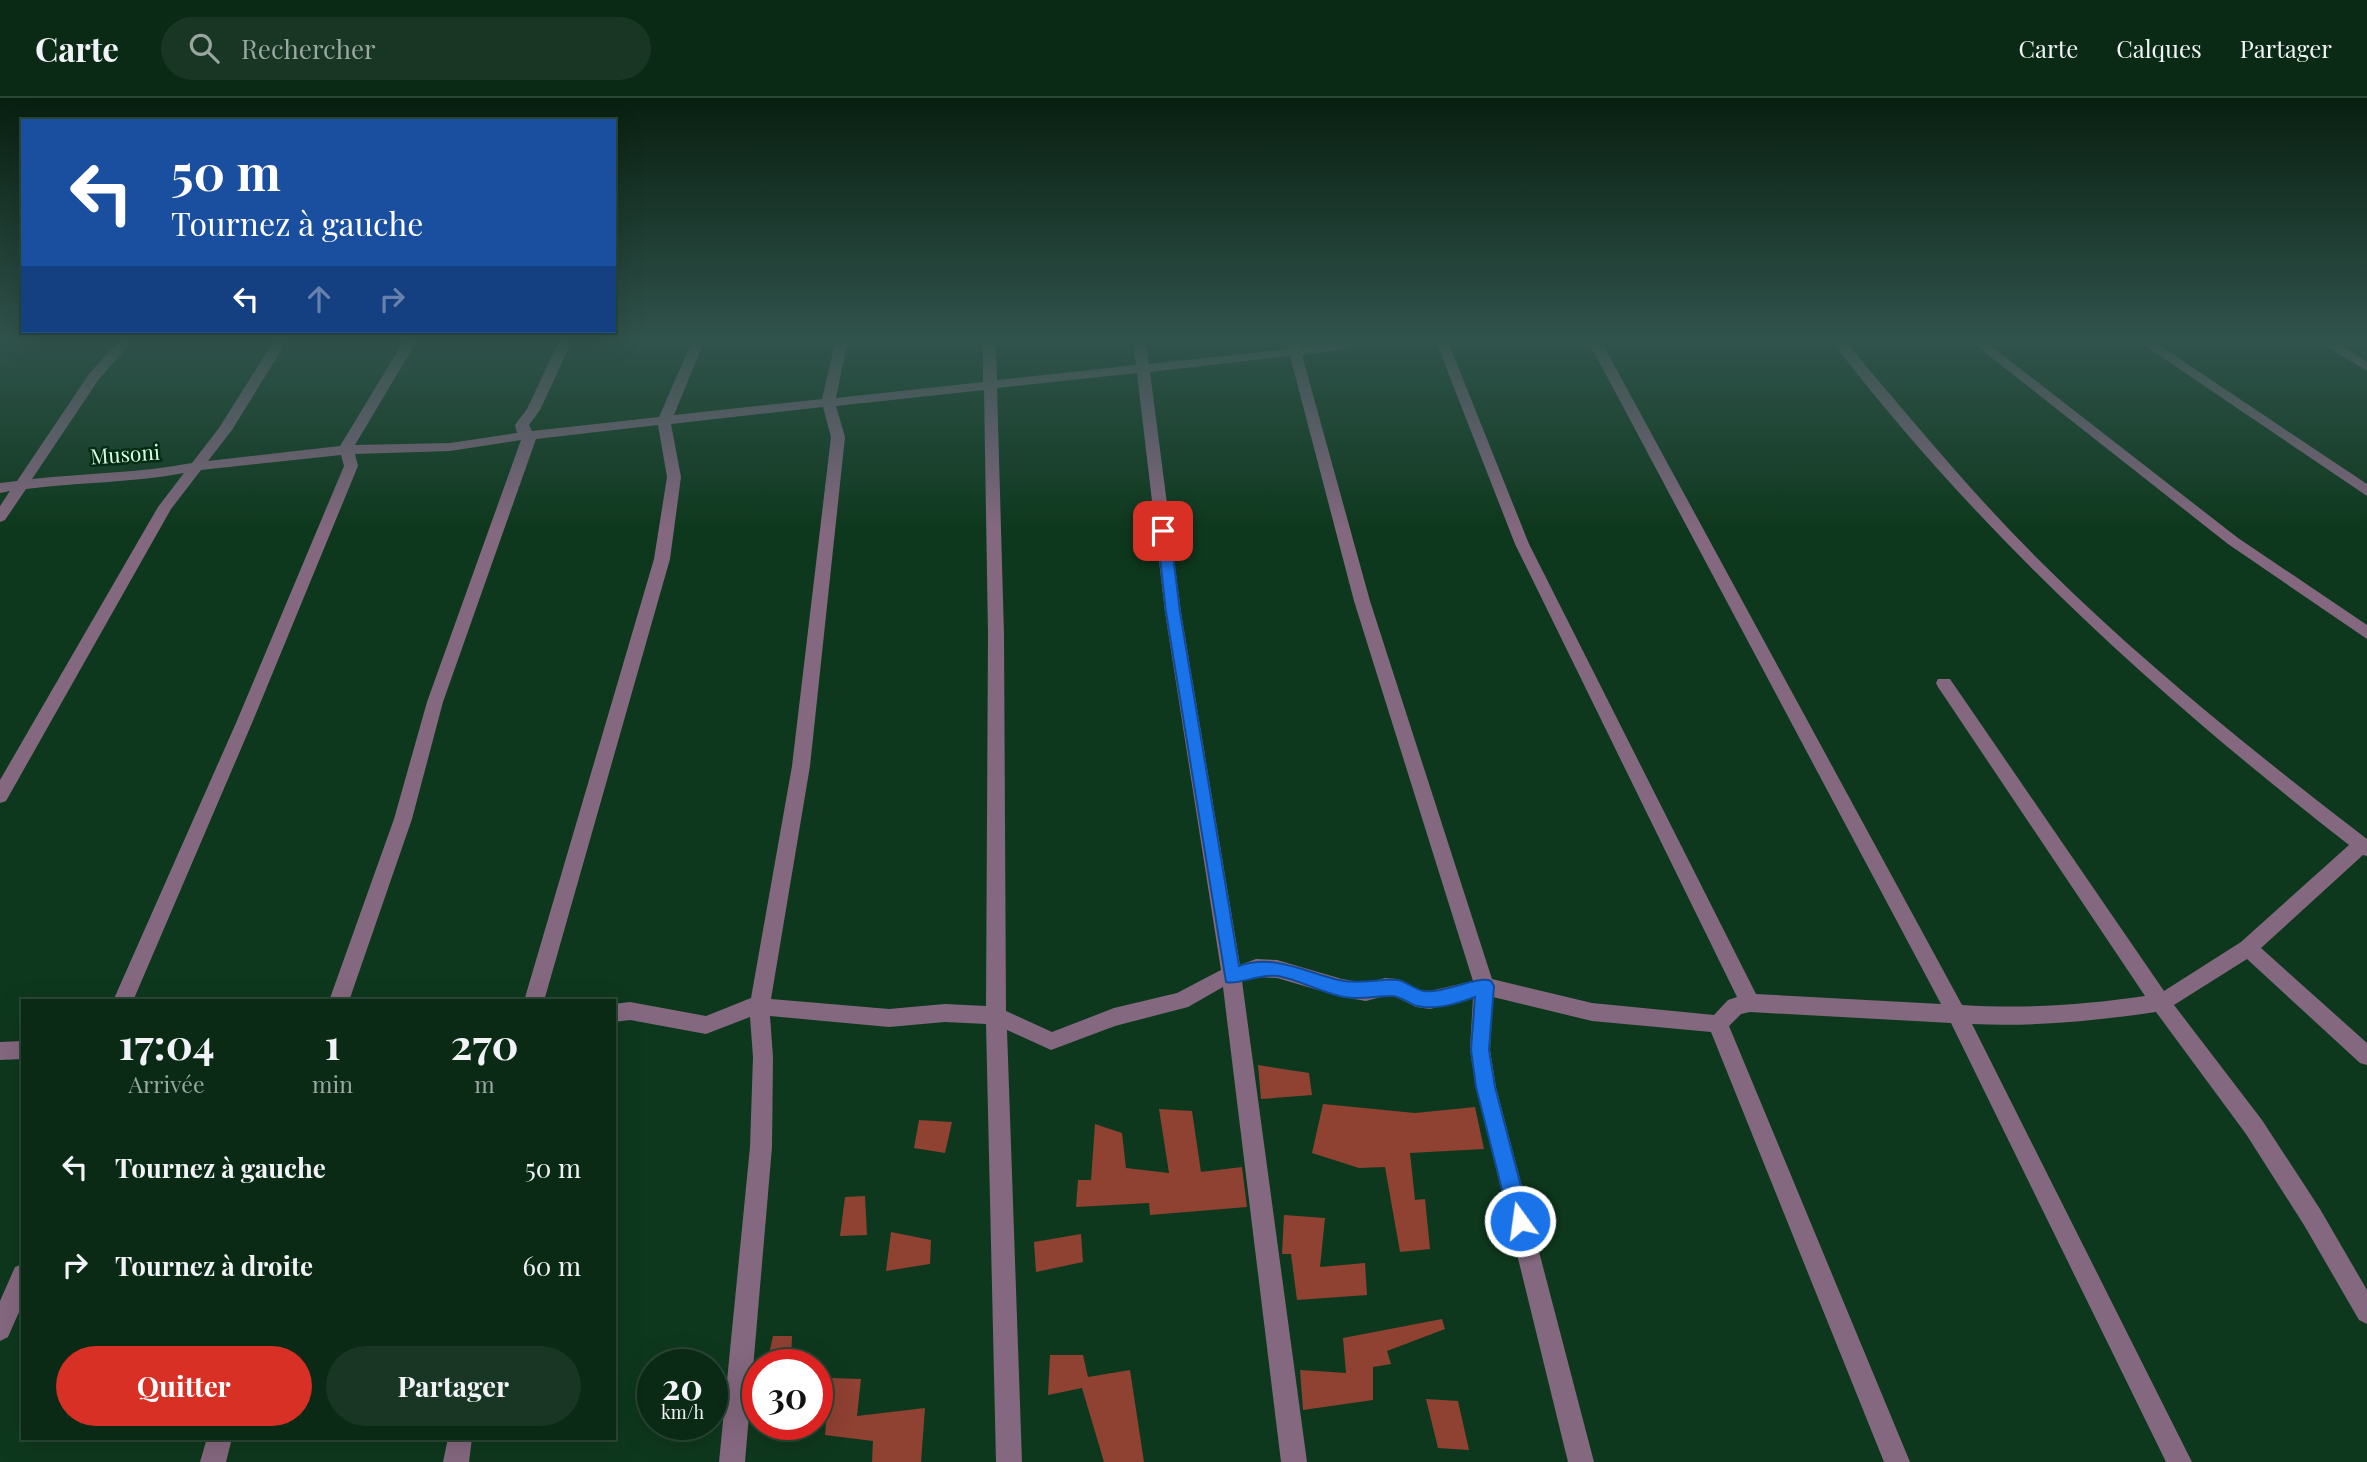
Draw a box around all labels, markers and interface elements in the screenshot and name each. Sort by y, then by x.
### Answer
search box [161,17,651,80]
text: Carte [35,26,119,70]
icon: search [185,29,223,67]
text: Rechercher [241,31,376,66]
text: Carte [2019,32,2078,64]
text: Calques [2116,32,2202,64]
text: Partager [2240,32,2332,64]
text: 50 m [171,138,281,203]
icon: left [56,147,147,238]
text: Tournez à gauche [171,201,424,244]
icon: left [227,280,265,318]
icon: ahead [300,280,338,318]
icon: right [373,280,411,318]
street label: Musoni [89,437,161,469]
pin [1133,501,1193,561]
icon: arrive [1144,512,1182,550]
text: 17:04 [118,1015,215,1071]
text: 1 [325,1015,341,1071]
text: 270 [450,1015,519,1071]
text: Arrivée [129,1068,205,1099]
text: min [312,1068,353,1099]
text: m [474,1068,495,1099]
icon: left [56,1148,94,1186]
text: Tournez à gauche [115,1150,326,1185]
text: 50 m [525,1150,581,1185]
position arrow [1483,1184,1557,1258]
icon: right [56,1246,94,1284]
text: Tournez à droite [115,1248,313,1283]
text: 60 m [522,1248,581,1283]
button: Quitter [56,1346,312,1426]
button: Partager [326,1346,581,1426]
speed limit sign: 30 [742,1349,833,1440]
text: 20 [662,1362,703,1409]
text: km/h [661,1400,704,1424]

